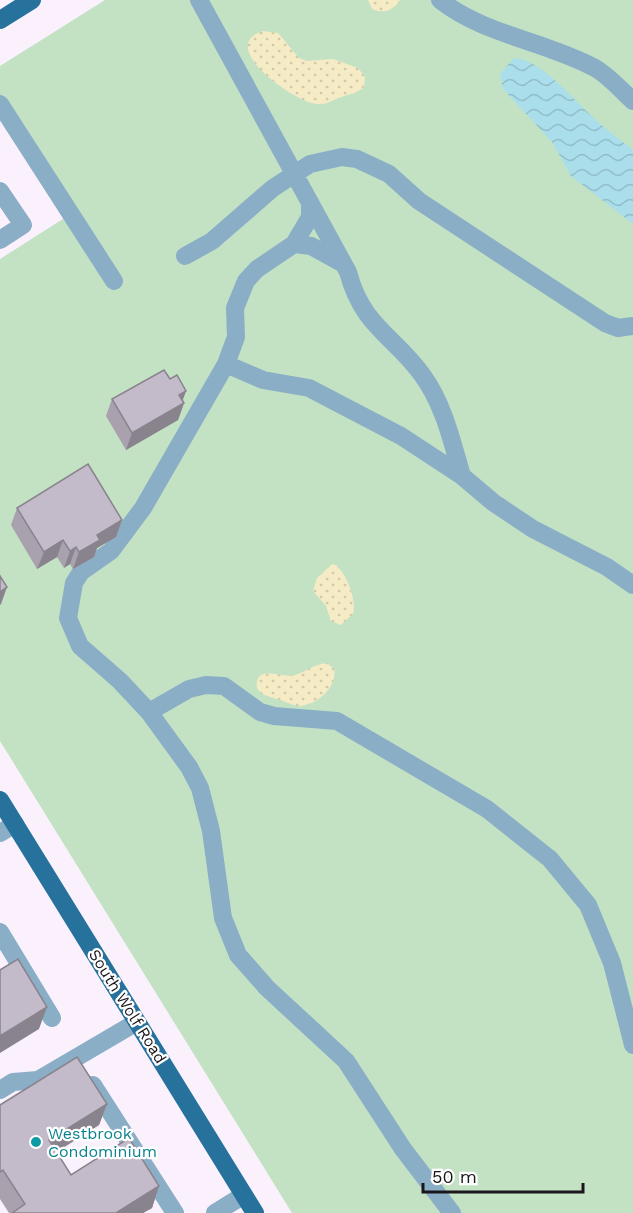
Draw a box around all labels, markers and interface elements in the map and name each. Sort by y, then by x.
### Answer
street label: South Wolf Road [85,946,170,1067]
place label: Westbrook Condominium [48,1124,157,1161]
marker: Westbrook Condominium [29,1135,43,1149]
scale bar [423,1156,584,1194]
text: 50 m [432,1166,477,1187]

